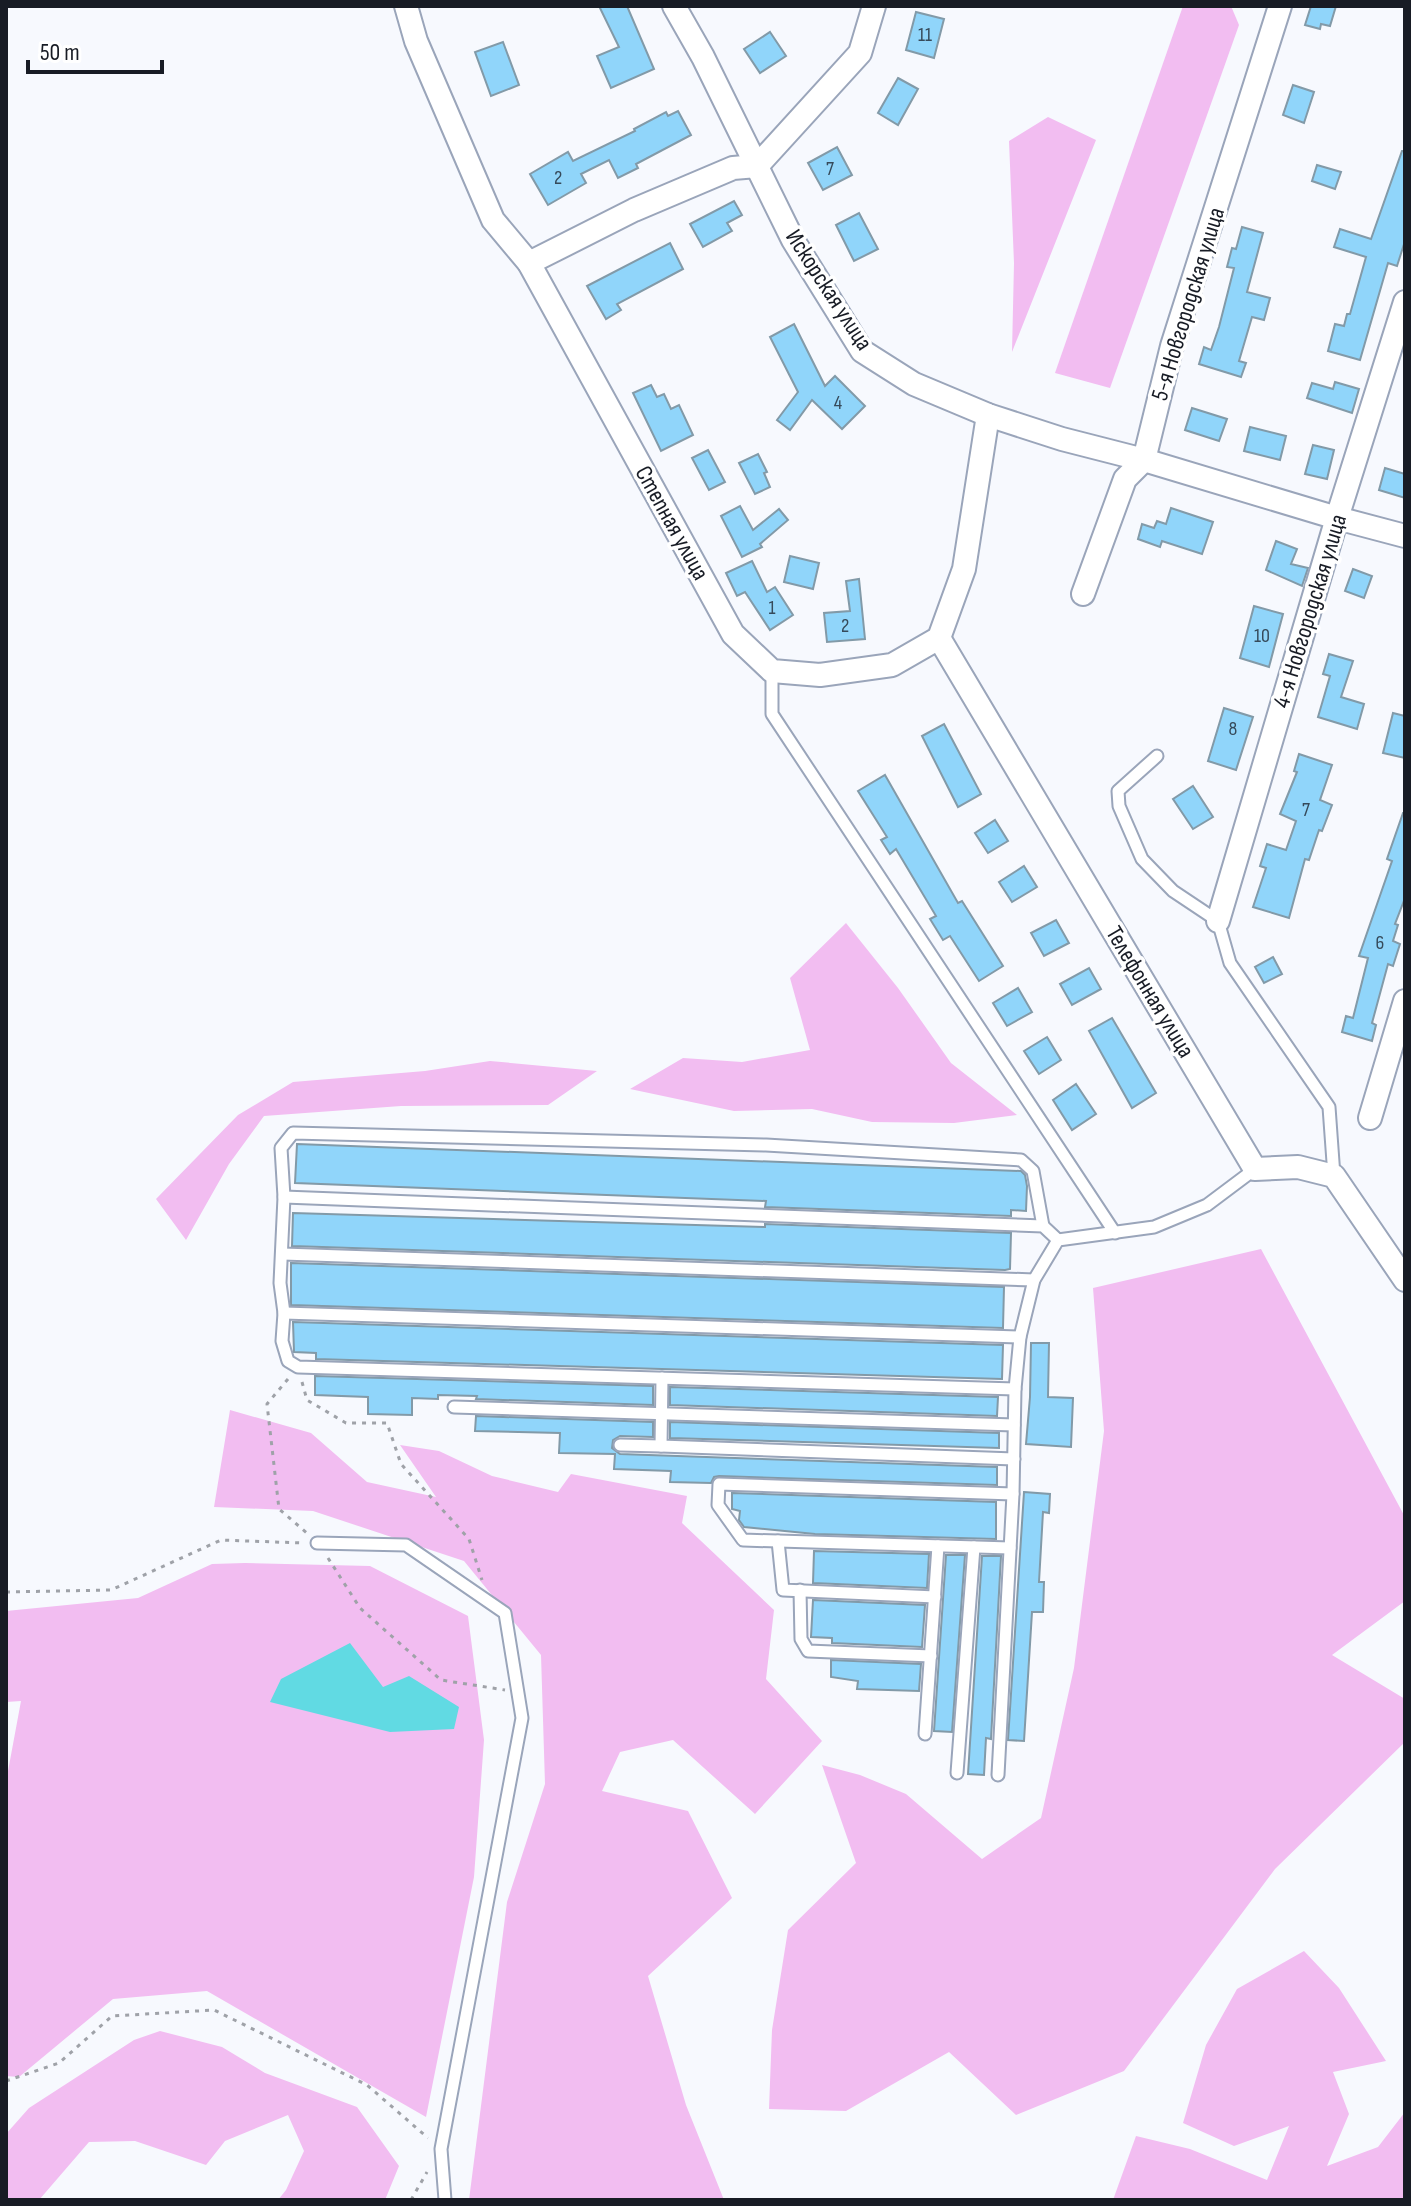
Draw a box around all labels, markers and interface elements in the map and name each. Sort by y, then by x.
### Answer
house number: 11 [918,23,932,47]
scale bar [28,24,162,74]
text: 50 m [40,38,80,67]
house number: 7 [826,157,834,181]
house number: 2 [554,166,562,190]
street label: 5-я Новгородская улица [1145,204,1231,404]
street label: Искорская улица [779,224,879,356]
house number: 4 [834,391,842,415]
street label: Степная улица [629,461,715,585]
street label: 4-я Новгородская улица [1267,511,1353,711]
house number: 1 [769,596,776,620]
house number: 2 [841,614,849,638]
house number: 10 [1254,624,1270,648]
house number: 8 [1229,717,1237,741]
house number: 7 [1302,798,1310,822]
street label: Телефонная улица [1099,921,1201,1063]
house number: 6 [1376,931,1384,955]

